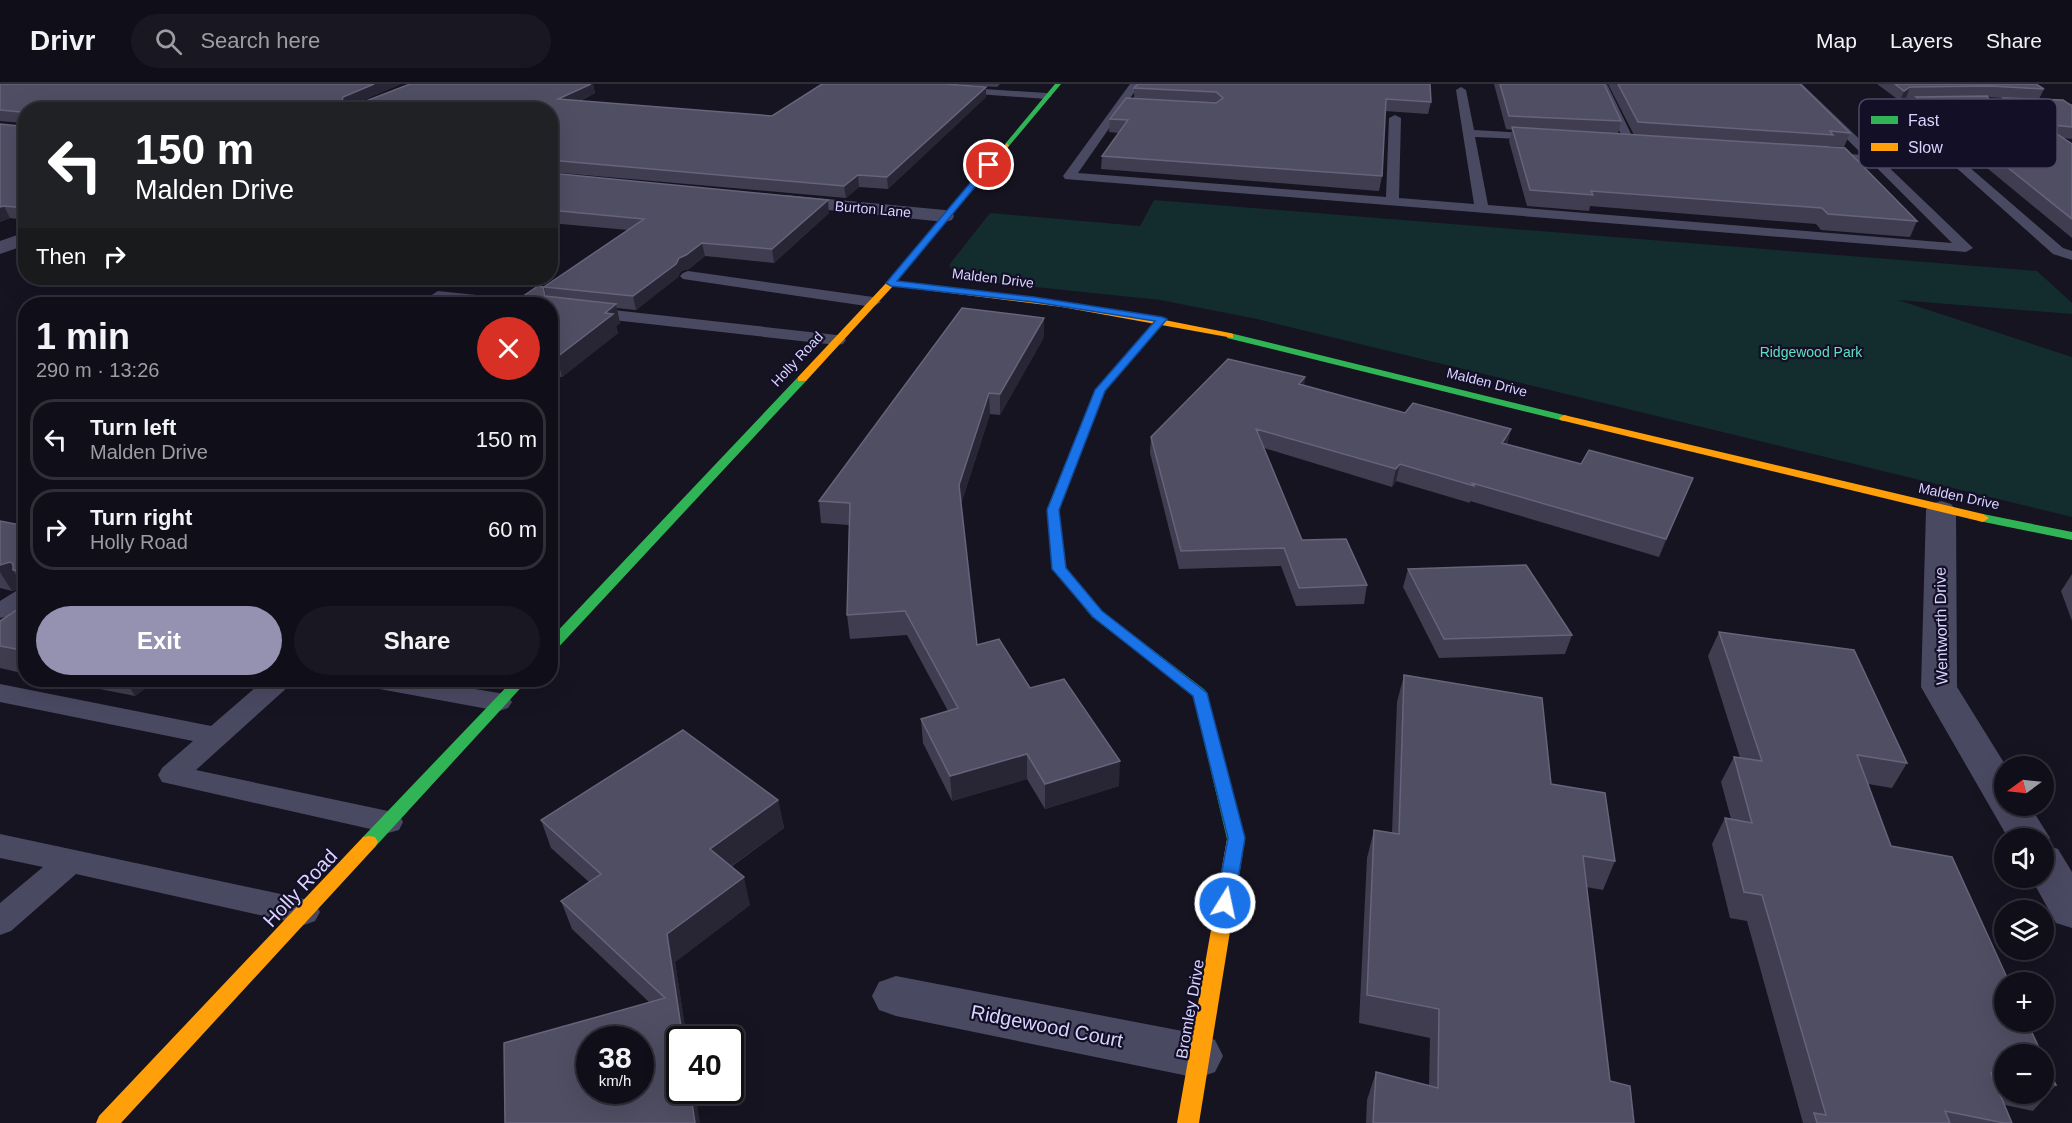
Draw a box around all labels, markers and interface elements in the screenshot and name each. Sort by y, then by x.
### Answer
search box [131,14,551,68]
text: Drivr [30,25,95,56]
icon: search [152,25,185,58]
text: Search here [200,28,320,53]
text: Map [1816,29,1857,52]
text: Layers [1890,29,1953,52]
text: Share [1986,29,2042,52]
legend [1859,99,2057,168]
text: Fast [1908,112,1940,129]
icon: left [36,126,114,204]
text: 150 m [135,126,254,173]
pin [963,139,1014,190]
text: Slow [1908,139,1943,156]
icon: arrive [972,148,1005,181]
text: Malden Drive [135,175,294,205]
street label: Burton Lane [834,198,912,220]
icon: right [98,240,131,273]
text: Then [36,244,86,269]
street label: Malden Drive [951,265,1035,291]
text: 1 min [36,316,130,357]
button: close [477,317,540,380]
street label: Holly Road [768,329,826,389]
park label: Ridgewood Park [1760,344,1863,360]
text: 290 m · 13:26 [36,359,159,381]
street label: Malden Drive [1445,364,1529,400]
text: Turn left [90,415,176,440]
icon: left [39,423,72,456]
text: 150 m [476,427,537,452]
text: Malden Drive [90,441,208,463]
street label: Malden Drive [1917,480,2001,512]
text: Turn right [90,505,192,530]
icon: right [39,513,72,546]
text: 60 m [488,517,537,542]
text: Holly Road [90,531,188,553]
street label: Wentworth Drive [1931,567,1951,685]
button: Exit [36,606,282,675]
button: Share [294,606,540,675]
north arrow [1994,756,2054,816]
map controls [1994,756,2054,1104]
button: sound [1994,828,2054,888]
street label: Holly Road [259,845,341,931]
position arrow [1193,871,1257,935]
button: layers [1994,900,2054,960]
street label: Bromley Drive [1173,958,1207,1060]
button: + [1994,972,2054,1032]
street label: Ridgewood Court [969,1000,1125,1052]
speed limit sign: 40 [666,1026,744,1104]
text: 38 [598,1041,632,1074]
button: − [1994,1044,2054,1104]
text: km/h [599,1072,631,1089]

